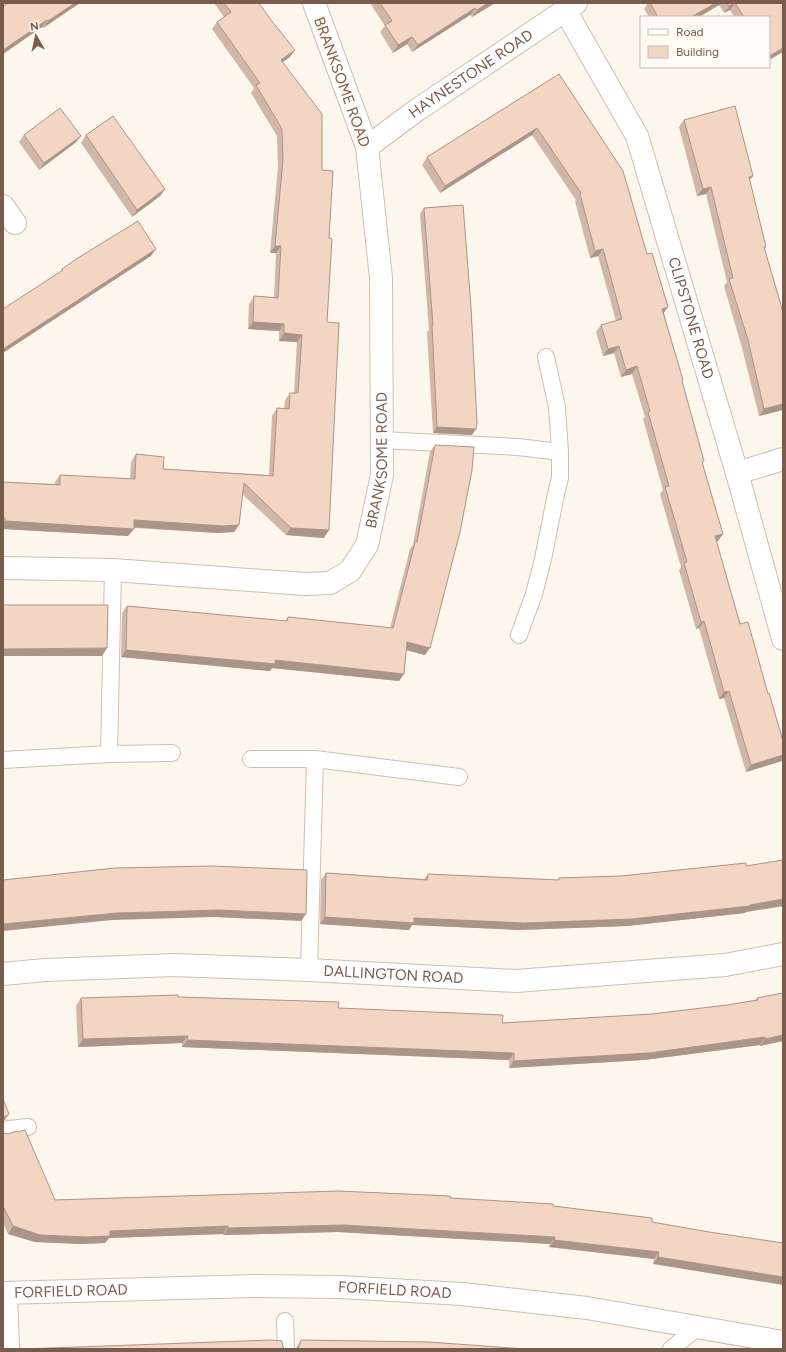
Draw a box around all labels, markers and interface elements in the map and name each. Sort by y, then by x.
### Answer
street label: BRANKSOME ROAD [310,14,374,150]
north arrow [16,16,56,56]
legend [640,16,770,68]
text: N [29,20,40,34]
text: Road [676,25,704,39]
street label: HAYNESTONE ROAD [405,26,536,122]
text: Building [676,45,719,59]
street label: CLIPSTONE ROAD [664,255,718,381]
street label: BRANKSOME ROAD [362,392,391,530]
street label: DALLINGTON ROAD [323,962,464,987]
street label: FORFIELD ROAD [338,1278,452,1302]
street label: FORFIELD ROAD [14,1281,128,1302]

